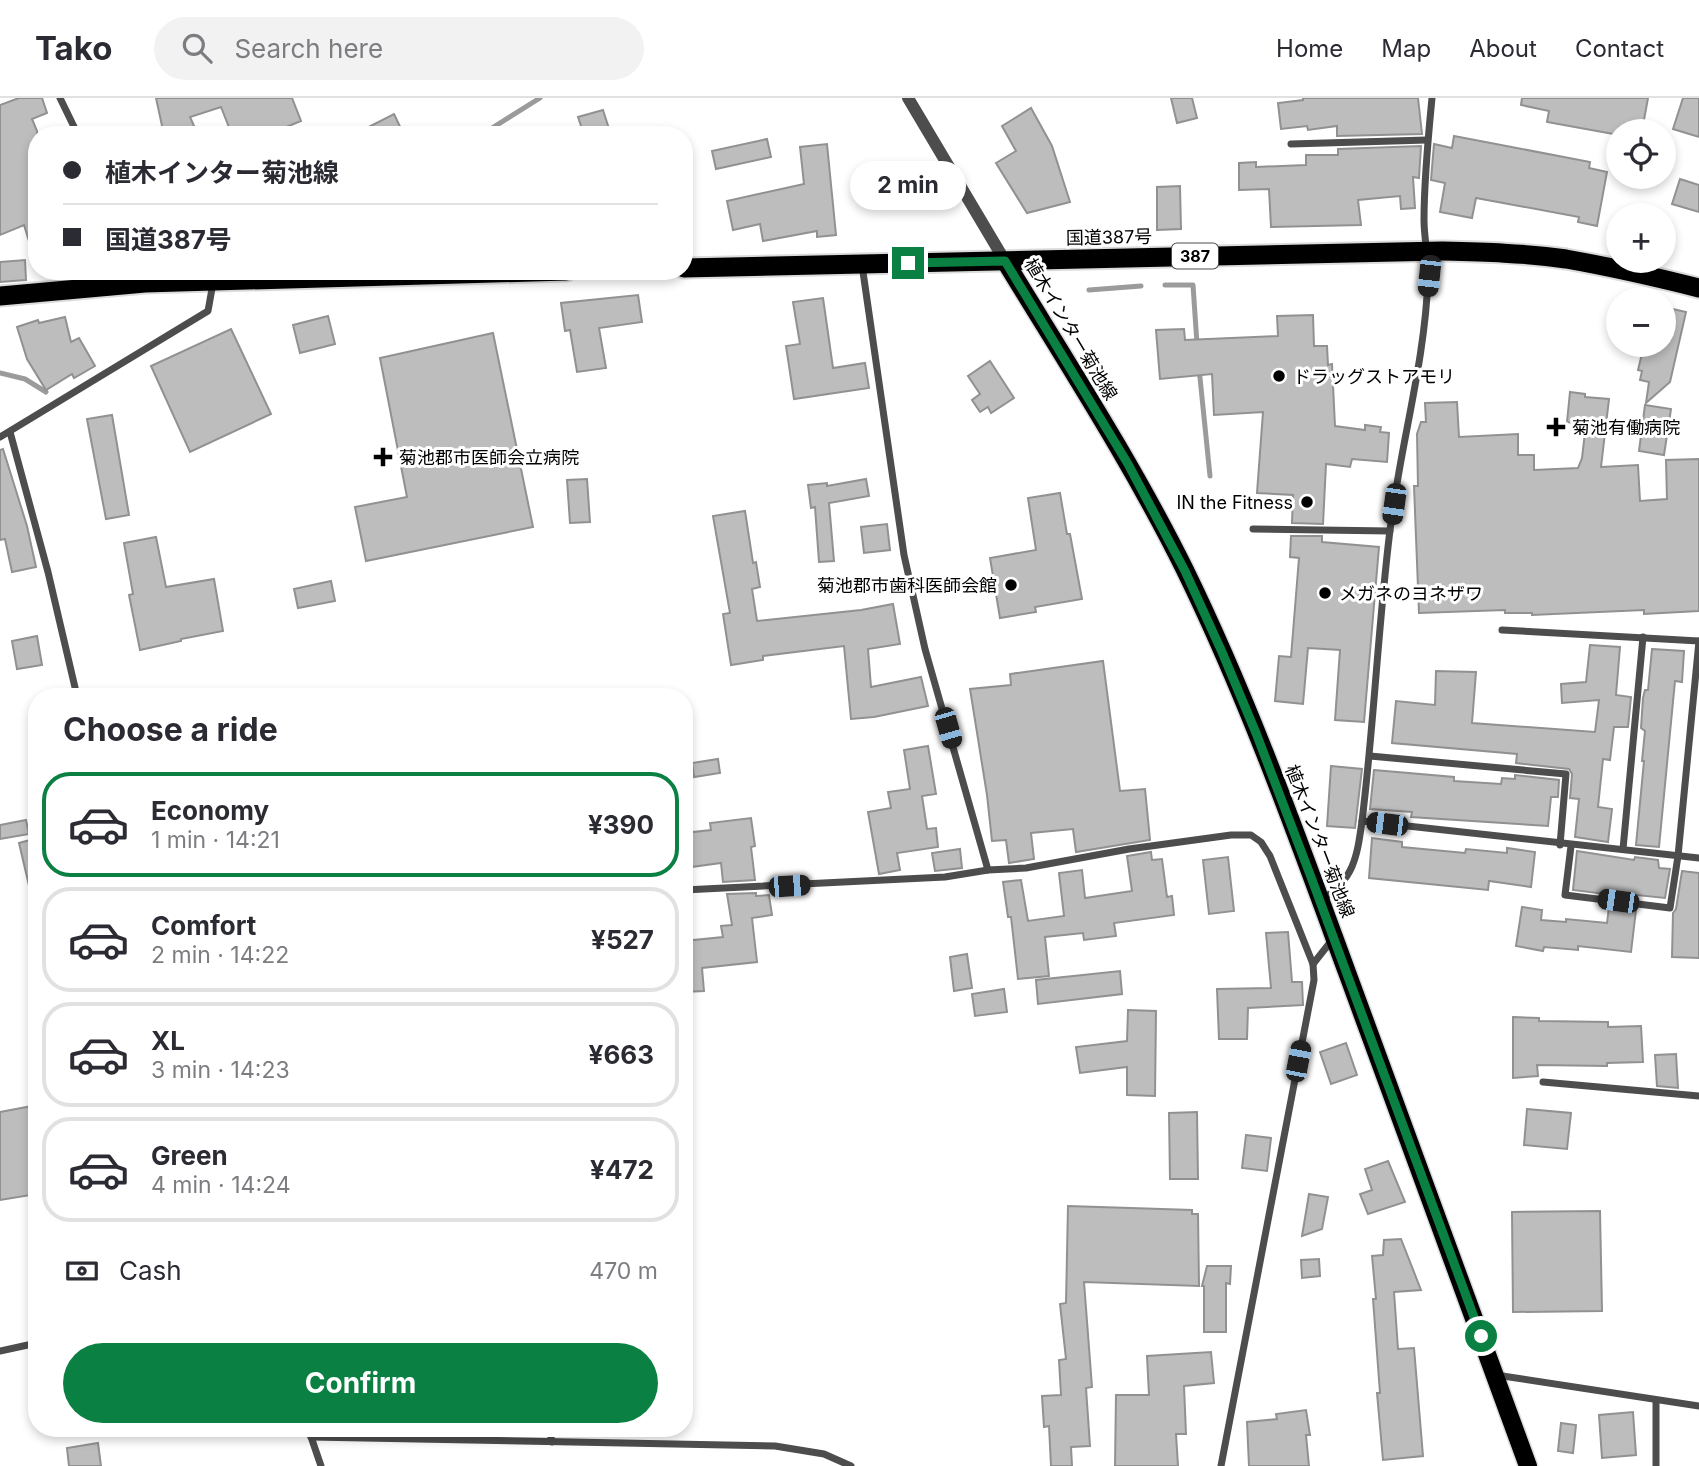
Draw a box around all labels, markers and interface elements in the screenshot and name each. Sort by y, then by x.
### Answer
search box [154,17,644,80]
text: Tako [35,28,112,68]
icon: search [178,29,216,67]
text: Search here [234,33,383,64]
text: Home [1276,34,1343,63]
text: Map [1381,34,1431,63]
text: About [1469,34,1537,63]
text: Contact [1575,34,1664,63]
map controls [1606,119,1676,357]
button: locate [1606,119,1676,189]
text: 植木インター菊池線 [105,157,339,188]
callout: 2 min [850,162,966,211]
text: 2 min [877,171,939,199]
button: + [1606,203,1676,273]
text: 国道387号 [105,224,232,255]
street label: 国道387号 [1066,226,1152,248]
road number: 387 [1172,244,1218,268]
route end [892,247,924,279]
street label: 植木インター菊池線 [1020,254,1122,404]
car [1417,254,1442,298]
button: − [1606,287,1676,357]
place label: ドラッグストアモリ [1293,366,1455,387]
marker: ドラッグストアモリ [1271,368,1287,384]
marker: 菊池有働病院 [1546,417,1566,437]
place label: 菊池有働病院 [1572,417,1680,438]
marker: 菊池郡市医師会立病院 [373,447,393,467]
place label: 菊池郡市医師会立病院 [399,447,579,468]
car [1381,482,1408,526]
place label: IN the Fitness [1176,492,1293,513]
marker: IN the Fitness [1299,494,1315,510]
place label: 菊池郡市歯科医師会館 [817,575,997,596]
marker: 菊池郡市歯科医師会館 [1003,577,1019,593]
place label: メガネのヨネザワ [1339,583,1483,604]
marker: メガネのヨネザワ [1317,585,1333,601]
car [933,705,964,751]
text: Choose a ride [63,710,278,749]
street label: 植木インター菊池線 [1281,762,1359,920]
icon: car [67,793,130,856]
text: Economy [151,795,269,826]
text: ¥390 [588,809,654,840]
car [1365,811,1410,837]
text: 1 min · 14:21 [151,826,280,854]
car [768,874,811,898]
car [1596,888,1641,914]
icon: car [67,908,130,971]
text: Comfort [151,910,256,941]
text: ¥527 [591,924,654,955]
text: 2 min · 14:22 [151,941,289,969]
icon: car [67,1023,130,1086]
text: XL [151,1025,185,1056]
car [1284,1038,1313,1084]
text: ¥663 [589,1039,654,1070]
text: 3 min · 14:23 [151,1056,290,1084]
icon: car [67,1138,130,1201]
text: Green [151,1140,228,1171]
text: ¥472 [590,1154,654,1185]
text: 4 min · 14:24 [151,1171,291,1199]
icon: cash [63,1252,101,1290]
text: Cash [119,1255,182,1286]
text: 470 m [589,1257,658,1285]
route start [1465,1320,1497,1352]
button: Confirm [63,1343,658,1423]

